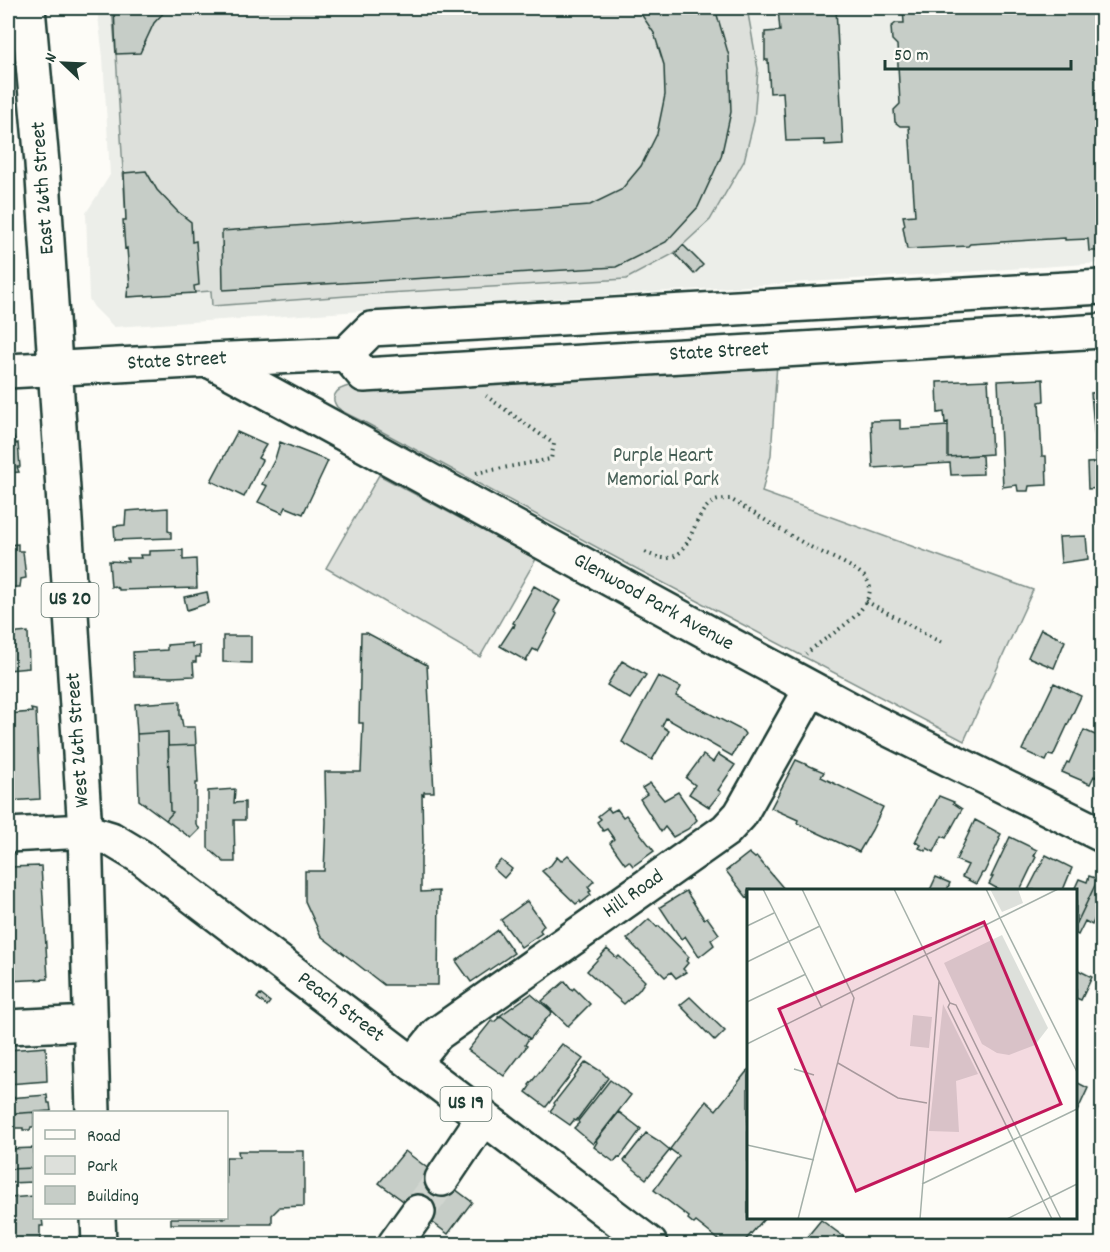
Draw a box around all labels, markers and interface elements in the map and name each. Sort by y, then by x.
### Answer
north arrow [33,33,93,93]
scale bar [885,33,1071,71]
text: 50 m [894,44,929,69]
text: N [39,50,64,66]
street label: East 26th Street [24,120,64,256]
street label: State Street [668,335,770,371]
street label: State Street [126,344,228,380]
park label: Purple Heart Memorial Park [607,442,719,496]
street label: Glenwood Park Avenue [567,546,739,660]
road number: US 20 [42,583,98,617]
street label: West 26th Street [59,671,99,809]
street label: Hill Road [597,863,671,927]
inset map [747,889,1077,1219]
street label: Peach Street [290,965,390,1051]
road number: US 19 [440,1087,492,1121]
legend [33,1111,228,1219]
text: Road [87,1125,121,1150]
text: Park [87,1155,118,1180]
text: Building [87,1185,139,1210]

